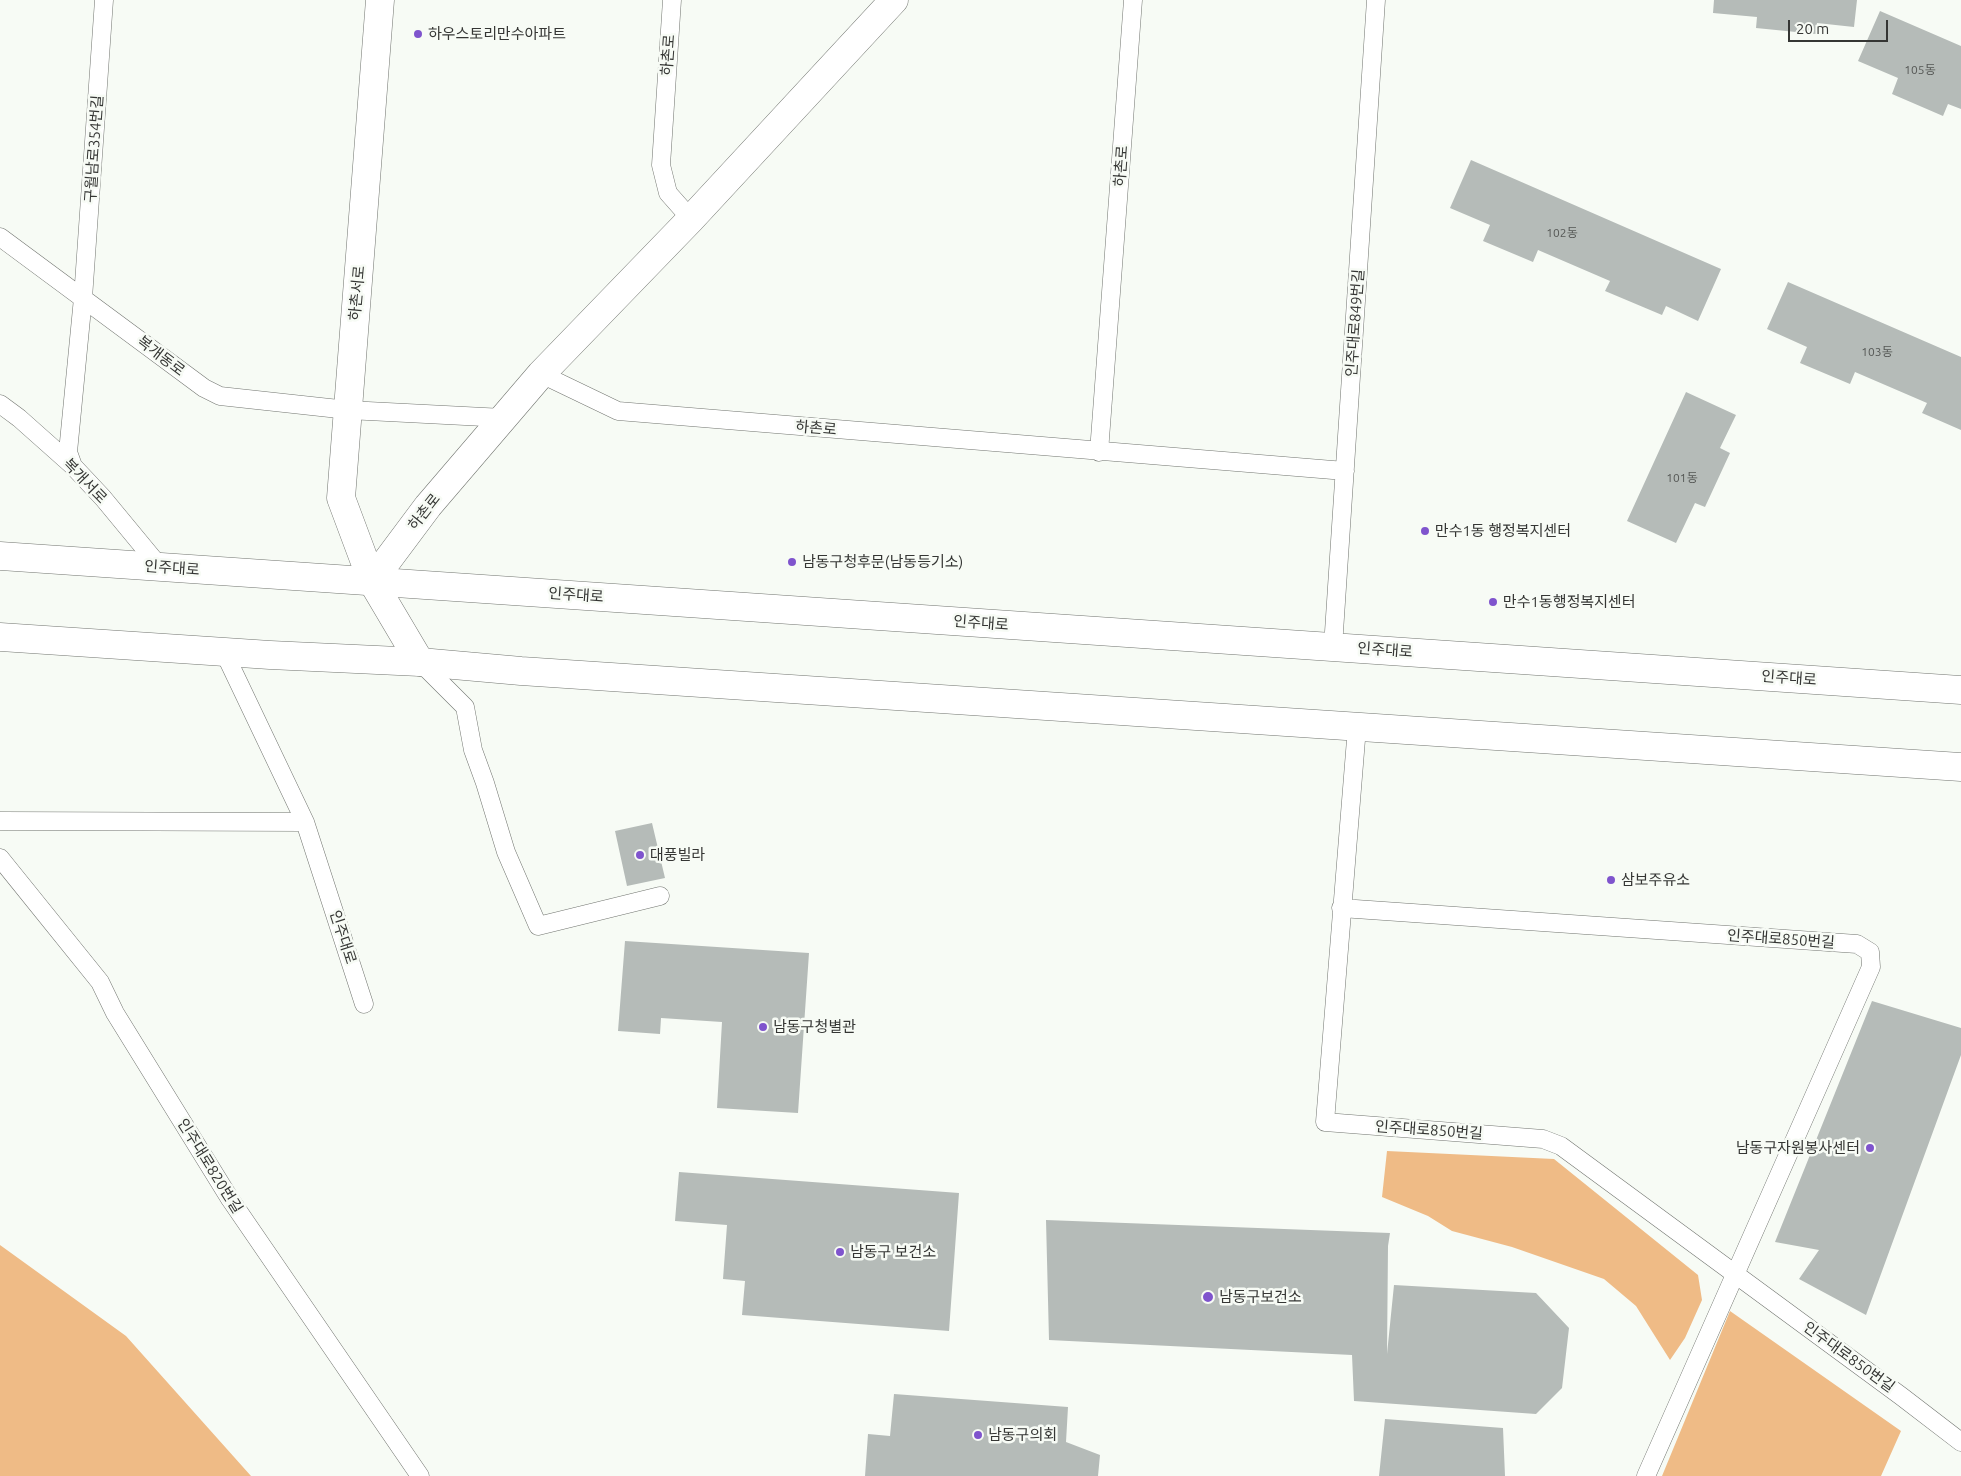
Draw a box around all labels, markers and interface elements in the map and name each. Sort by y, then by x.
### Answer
scale bar [1791,10,1891,42]
text: 20 m [1796,20,1829,37]
place label: 하우스토리만수아파트 [428,25,566,43]
marker: 하우스토리만수아파트 [412,28,424,40]
street label: 하촌로 [658,34,678,76]
house number: 105동 [1904,63,1936,77]
street label: 구월남로354번길 [81,94,107,204]
street label: 하촌로 [1111,145,1131,187]
house number: 102동 [1546,226,1578,240]
street label: 하촌서로 [346,265,368,321]
street label: 인주대로849번길 [1342,268,1368,378]
street label: 복개동로 [134,332,188,380]
house number: 103동 [1861,345,1893,359]
street label: 하촌로 [795,417,837,439]
street label: 복개서로 [59,455,111,507]
house number: 101동 [1666,471,1698,485]
street label: 하촌로 [404,490,444,534]
place label: 만수1동 행정복지센터 [1435,522,1571,540]
marker: 만수1동 행정복지센터 [1419,525,1431,537]
place label: 남동구청후문(남동등기소) [802,553,963,571]
marker: 남동구청후문(남동등기소) [786,556,798,568]
street label: 인주대로 [144,557,200,579]
street label: 인주대로 [548,584,604,606]
place label: 만수1동행정복지센터 [1503,593,1636,611]
marker: 만수1동행정복지센터 [1487,596,1499,608]
street label: 인주대로 [953,612,1009,634]
street label: 인주대로 [1357,639,1413,661]
street label: 인주대로 [1761,667,1817,689]
place label: 대풍빌라 [650,846,705,864]
marker: 대풍빌라 [634,849,646,861]
place label: 삼보주유소 [1621,871,1690,889]
marker: 삼보주유소 [1605,874,1617,886]
street label: 인주대로 [326,908,360,966]
street label: 인주대로850번길 [1726,926,1836,952]
place label: 남동구청별관 [773,1018,856,1036]
marker: 남동구청별관 [757,1021,769,1033]
street label: 인주대로820번길 [174,1115,246,1217]
street label: 인주대로850번길 [1374,1117,1484,1143]
place label: 남동구자원봉사센터 [1736,1139,1860,1157]
marker: 남동구자원봉사센터 [1864,1142,1876,1154]
place label: 남동구 보건소 [850,1243,936,1261]
marker: 남동구 보건소 [834,1246,846,1258]
place label: 남동구보건소 [1219,1288,1302,1306]
marker: 남동구보건소 [1201,1290,1215,1304]
street label: 인주대로850번길 [1800,1318,1898,1396]
place label: 남동구의회 [988,1426,1057,1444]
marker: 남동구의회 [972,1429,984,1441]

